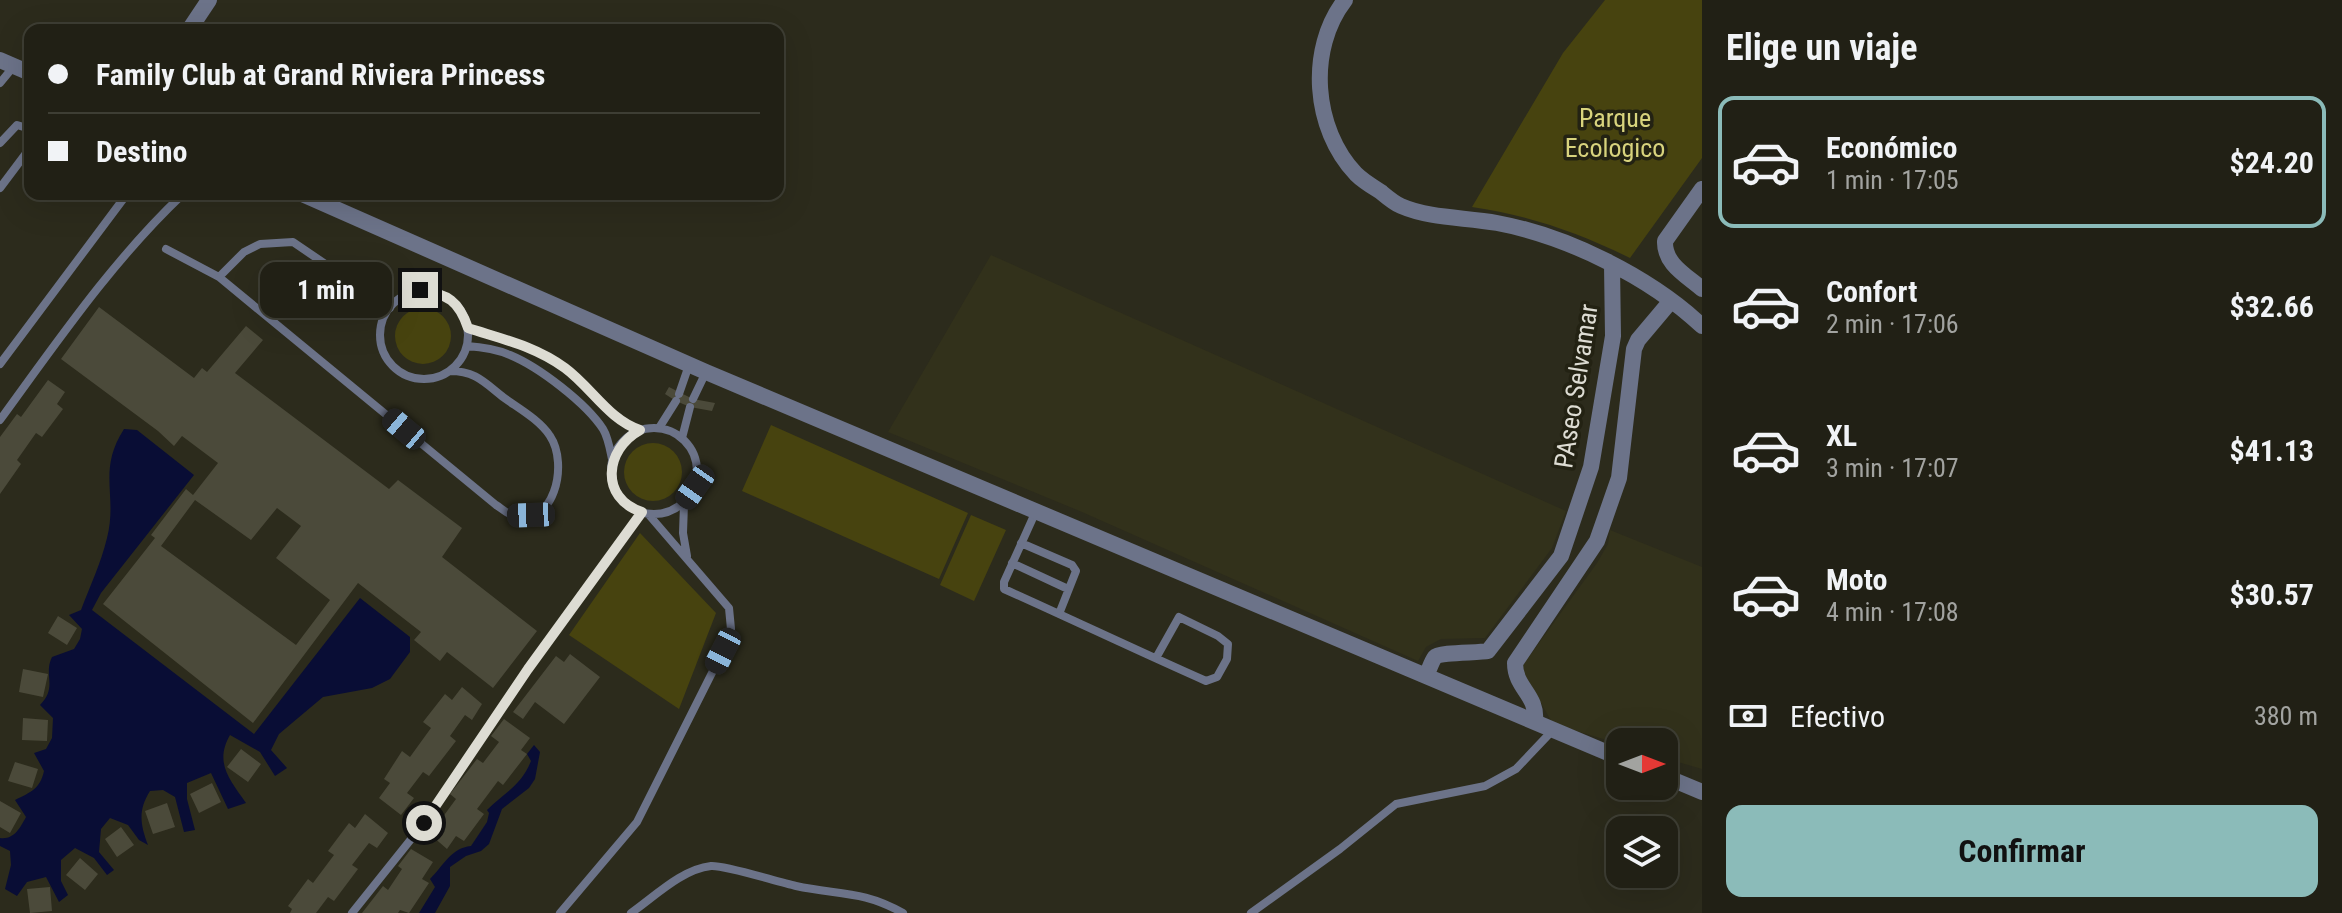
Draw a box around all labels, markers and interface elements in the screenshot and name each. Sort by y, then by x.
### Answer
text: Elige un viaje [1726,27,1917,69]
text: Family Club at Grand Riviera Princess [96,57,546,92]
park label: Parque Ecologico [1565,103,1665,163]
icon: car [1730,126,1802,198]
text: Económico [1826,130,1957,165]
text: Destino [96,134,187,169]
text: $24.20 [2229,145,2314,180]
text: 1 min · 17:05 [1826,165,1959,195]
callout: 1 min [260,262,392,318]
icon: car [1730,270,1802,342]
route end [402,272,438,308]
text: Confort [1826,274,1917,309]
text: 1 min [297,275,355,305]
text: $32.66 [2229,289,2314,324]
street label: PAseo Selvamar [1548,302,1604,470]
text: 2 min · 17:06 [1826,309,1959,339]
car [378,404,430,454]
icon: car [1730,414,1802,486]
text: XL [1826,418,1857,453]
text: $41.13 [2229,433,2314,468]
text: 3 min · 17:07 [1826,453,1959,483]
car [671,460,719,514]
car [507,502,555,528]
icon: car [1730,558,1802,630]
text: Moto [1826,562,1887,597]
text: $30.57 [2229,577,2314,612]
text: 4 min · 17:08 [1826,597,1959,627]
car [701,624,745,678]
icon: cash [1726,694,1770,738]
text: Efectivo [1790,699,1885,734]
text: 380 m [2254,701,2318,731]
north arrow [1606,728,1678,800]
map controls [1606,728,1678,888]
route start [406,805,442,841]
button: Confirmar [1726,805,2318,897]
button: layers [1606,816,1678,888]

